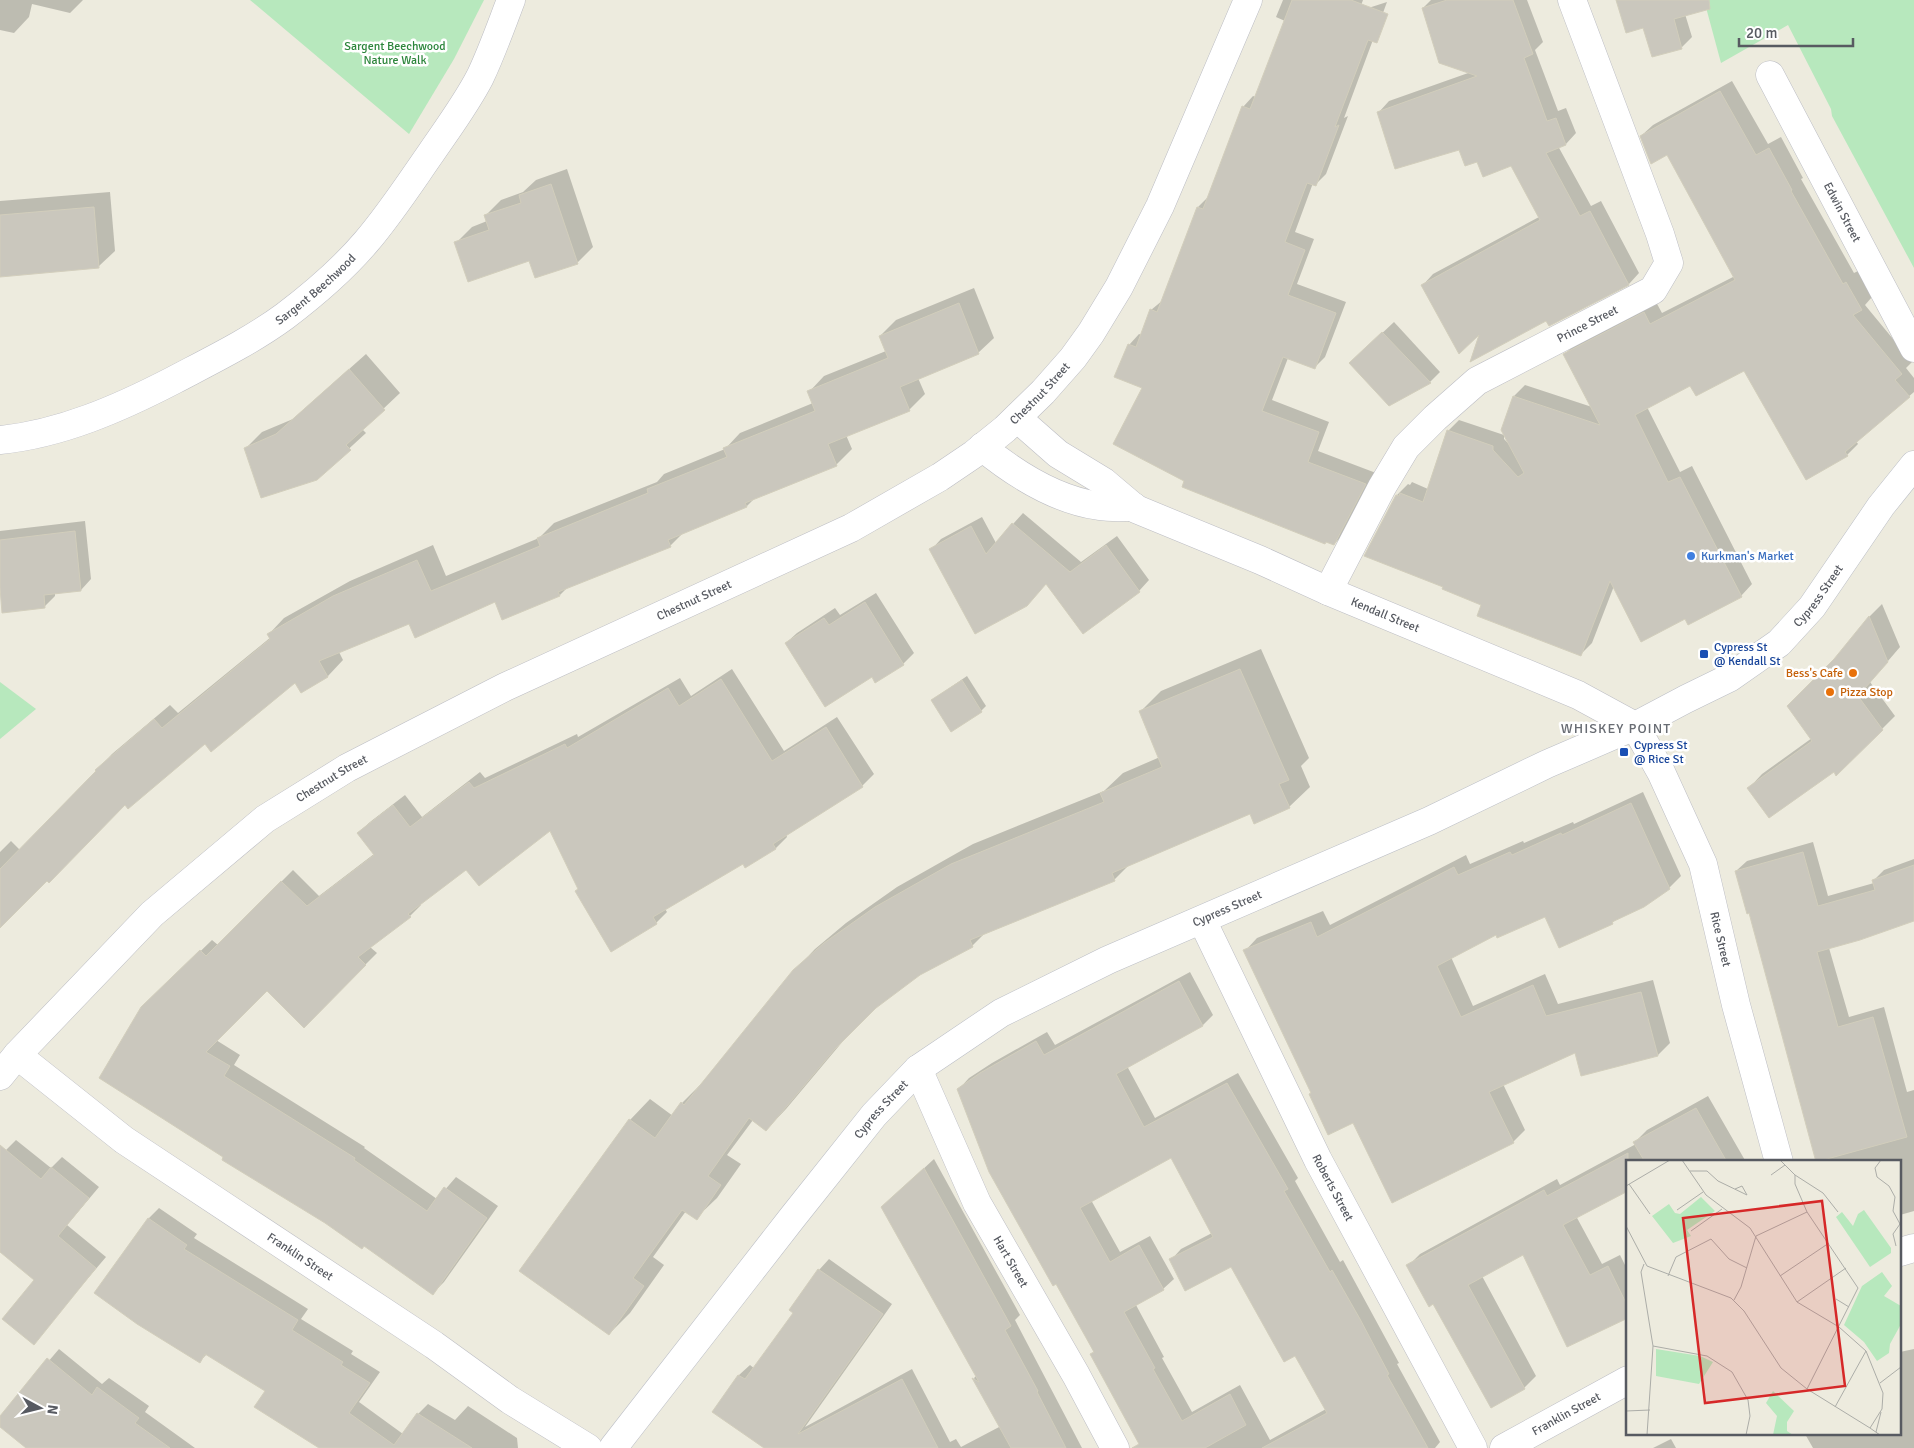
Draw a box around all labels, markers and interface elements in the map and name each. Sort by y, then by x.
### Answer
scale bar [1739,15,1853,47]
text: 20 m [1746,24,1777,42]
park label: Sargent Beechwood Nature Walk [344,39,446,68]
street label: Edwin Street [1820,180,1864,245]
street label: Sargent Beechwood [273,251,359,328]
street label: Prince Street [1555,302,1621,346]
street label: Chestnut Street [1007,360,1074,428]
place label: Kurkman's Market [1701,549,1794,564]
marker: Kurkman's Market [1685,550,1697,562]
street label: Cypress Street [1790,562,1847,630]
street label: Chestnut Street [654,577,734,624]
street label: Kendall Street [1348,594,1421,636]
place label: Cypress St @ Kendall St [1714,640,1780,669]
marker: Cypress St @ Kendall St [1698,648,1710,660]
place label: Bess's Cafe [1786,666,1843,681]
marker: Bess's Cafe [1847,667,1859,679]
place label: Pizza Stop [1840,685,1893,700]
marker: Pizza Stop [1824,686,1836,698]
district label: WHISKEY POINT [1561,720,1671,737]
place label: Cypress St @ Rice St [1634,738,1687,767]
marker: Cypress St @ Rice St [1618,746,1630,758]
street label: Chestnut Street [293,752,370,806]
street label: Cypress Street [1190,887,1264,930]
street label: Rice Street [1706,910,1734,968]
street label: Cypress Street [851,1077,911,1142]
street label: Roberts Street [1308,1152,1357,1224]
inset map [1626,1160,1902,1436]
street label: Franklin Street [264,1230,336,1284]
street label: Hart Street [990,1233,1031,1290]
north arrow [15,1383,65,1433]
street label: Franklin Street [1530,1389,1603,1439]
text: N [43,1404,61,1415]

